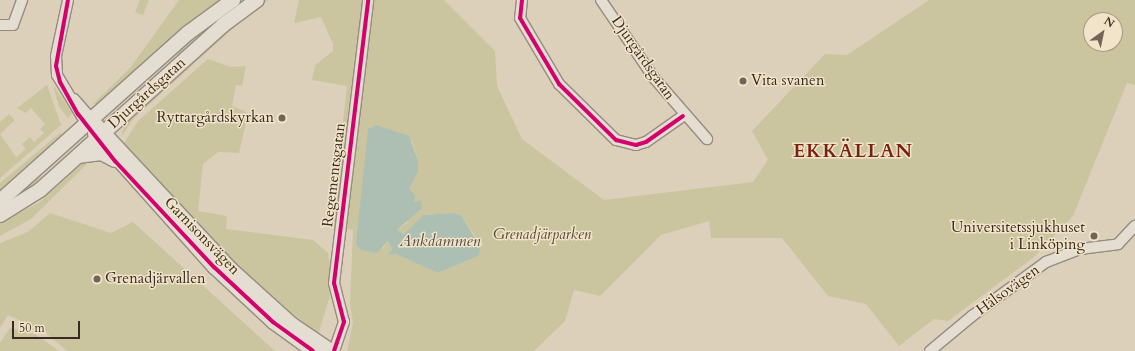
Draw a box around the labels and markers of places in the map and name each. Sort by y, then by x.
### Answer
place label: Vita svanen [751,72,824,90]
marker: Vita svanen [738,76,748,86]
place label: Ryttargårdskyrkan [156,109,274,127]
marker: Ryttargårdskyrkan [277,113,287,123]
place label: Universitetssjukhuset i Linköping [951,218,1085,253]
marker: Universitetssjukhuset i Linköping [1088,230,1100,242]
place label: Grenadjärvallen [105,270,205,288]
marker: Grenadjärvallen [92,274,102,284]

